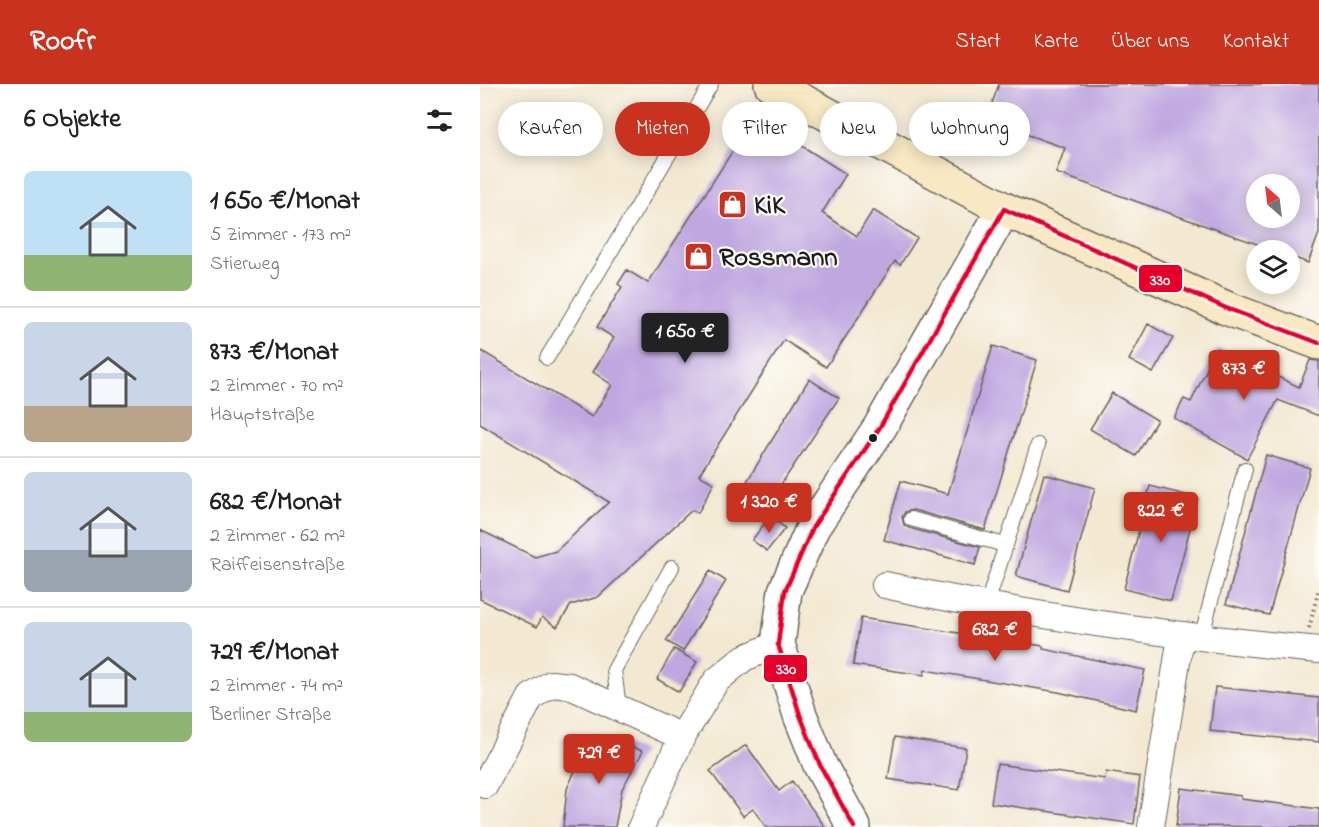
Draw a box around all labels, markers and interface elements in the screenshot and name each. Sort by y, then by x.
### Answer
text: Roofr [30,22,95,63]
text: Start [955,27,1001,57]
text: Karte [1034,27,1078,57]
text: Über uns [1111,27,1190,57]
text: Kontakt [1223,27,1289,57]
text: 6 Objekte [24,101,121,139]
chip: Kaufen [498,102,603,156]
chip: Mieten [615,102,710,156]
chip: Filter [722,102,808,156]
chip: Neu [820,102,897,156]
chip: Wohnung [909,102,1030,156]
icon: filters [423,104,456,137]
north arrow [1246,174,1300,228]
map controls [1246,174,1300,294]
text: 1 650 €/Monat [210,183,360,221]
place label: KiK [754,187,786,226]
shop icon: KiK [717,188,749,220]
icon: home [72,195,144,267]
text: 5 Zimmer · 173 m² [210,221,351,250]
place label: Rossmann [719,239,838,278]
shop icon: Rossmann [682,240,714,272]
button: layers [1246,240,1300,294]
text: Stierweg [210,250,279,279]
line badge: 330 [1138,264,1183,293]
text: 330 [1149,269,1170,293]
pin: 1 650 € [630,313,740,364]
text: 1 650 € [655,318,715,347]
text: 873 €/Monat [210,334,339,372]
icon: home [72,346,144,418]
pin: 873 € [1202,350,1286,401]
text: 873 € [1223,355,1265,384]
text: 2 Zimmer · 70 m² [210,372,344,401]
text: Hauptstraße [210,401,315,430]
unlabelled marker [867,432,879,444]
pin: 1 320 € [714,483,824,534]
text: 682 €/Monat [210,484,342,522]
text: 1 320 € [740,488,798,517]
pin: 822 € [1119,492,1203,543]
icon: home [72,496,144,568]
text: 822 € [1138,497,1184,526]
text: 2 Zimmer · 62 m² [210,522,346,551]
text: Raiffeisenstraße [210,551,345,580]
pin: 682 € [953,611,1037,662]
text: 682 € [972,616,1018,645]
text: 729 €/Monat [210,634,339,672]
icon: home [72,646,144,718]
line badge: 330 [763,654,808,683]
text: 330 [775,658,796,682]
text: 2 Zimmer · 74 m² [210,672,343,701]
text: Berliner Straße [210,701,332,730]
pin: 729 € [557,734,641,785]
text: 729 € [577,739,621,768]

